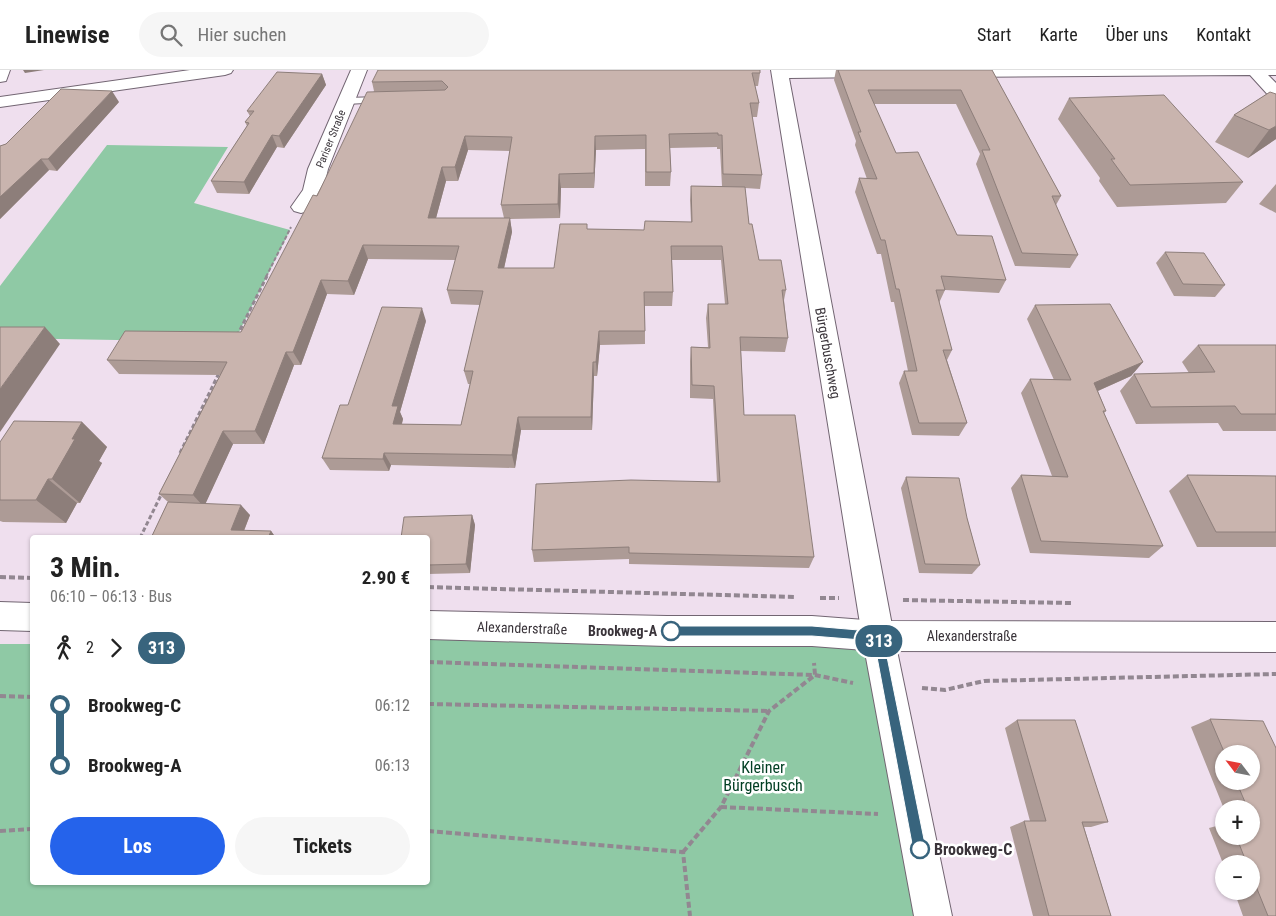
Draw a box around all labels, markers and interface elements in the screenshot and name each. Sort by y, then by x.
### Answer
search box [139,12,489,57]
text: Linewise [25,21,109,49]
icon: search [157,21,185,49]
text: Hier suchen [197,23,287,46]
text: Start [977,24,1011,45]
text: Karte [1039,24,1078,45]
text: Über uns [1106,24,1168,45]
text: Kontakt [1196,24,1251,45]
street label: Pariser Straße [313,108,349,170]
street label: Bürgerbuschweg [812,306,844,400]
text: 3 Min. [50,551,121,584]
text: 2.90 € [362,566,410,589]
text: 06:10 – 06:13 · Bus [50,587,172,606]
street label: Alexanderstraße [477,618,568,638]
marker: Brookweg-A [661,621,681,641]
place label: Brookweg-A [588,623,658,639]
line badge: 313 [850,625,908,657]
street label: Alexanderstraße [927,628,1018,644]
text: 313 [865,630,893,651]
icon: walk [50,634,78,662]
icon: forward [102,634,130,662]
text: 313 [148,637,175,658]
text: 2 [86,638,94,657]
text: Brookweg-C [88,694,181,717]
text: 06:12 [375,696,410,715]
north arrow [1215,745,1260,790]
map controls [1215,745,1260,900]
text: Brookweg-A [88,754,182,777]
text: 06:13 [375,756,410,775]
park label: Kleiner Bürgerbusch [723,758,803,795]
button: + [1215,800,1260,845]
button: Los [50,817,225,875]
button: Tickets [235,817,410,875]
marker: Brookweg-C [910,839,930,859]
place label: Brookweg-C [934,840,1012,859]
button: − [1215,855,1260,900]

